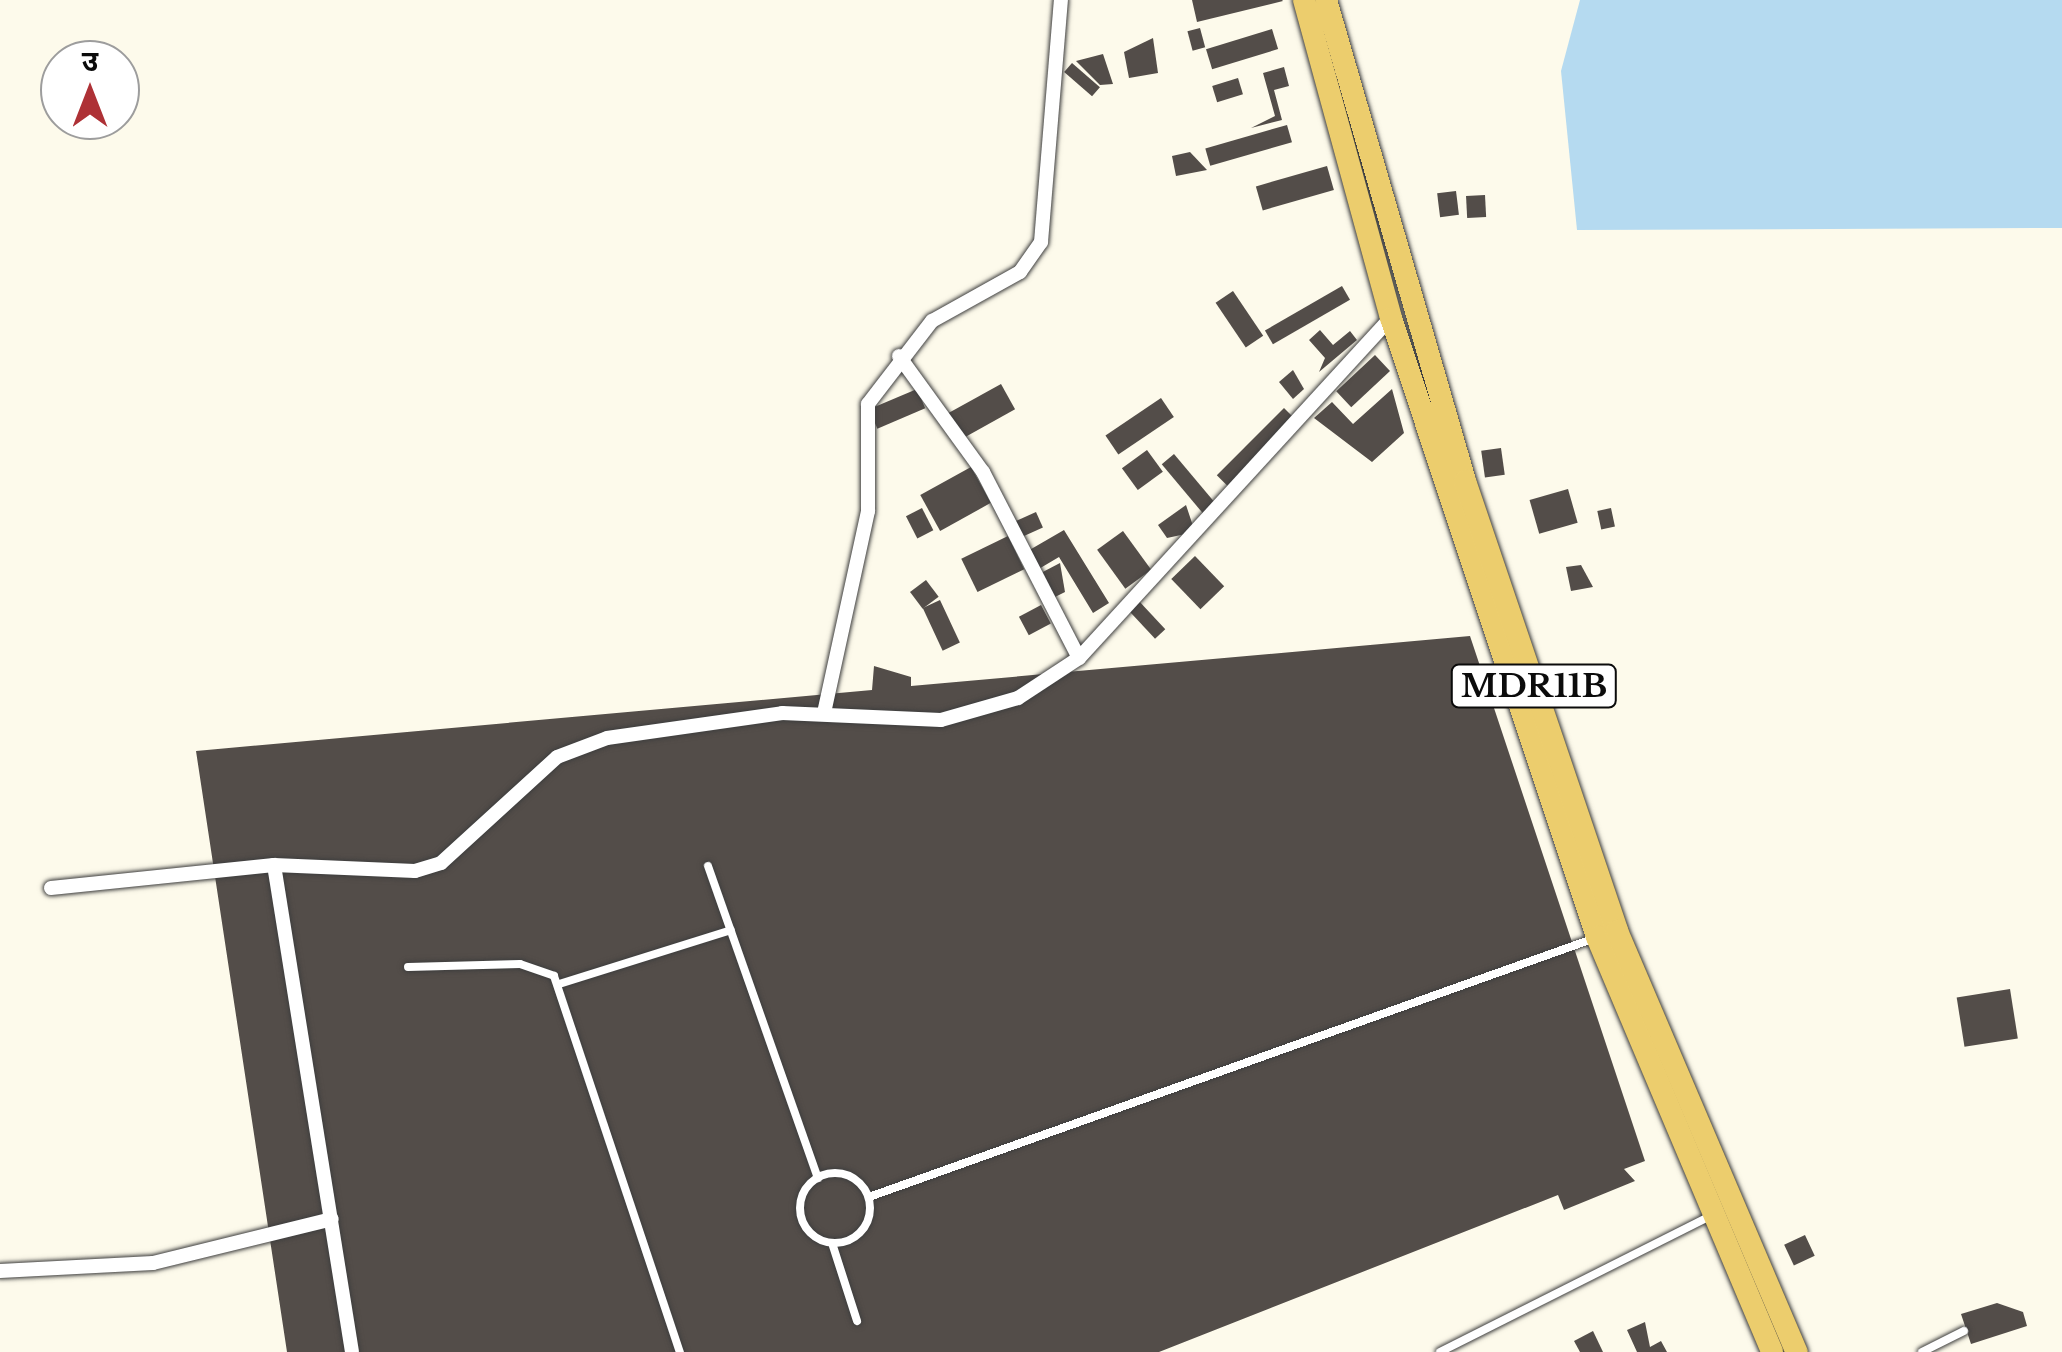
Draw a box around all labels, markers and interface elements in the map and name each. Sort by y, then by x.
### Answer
north arrow [40,40,140,140]
text: उ [82,44,98,79]
road number: MDR11B [1449,659,1619,713]

